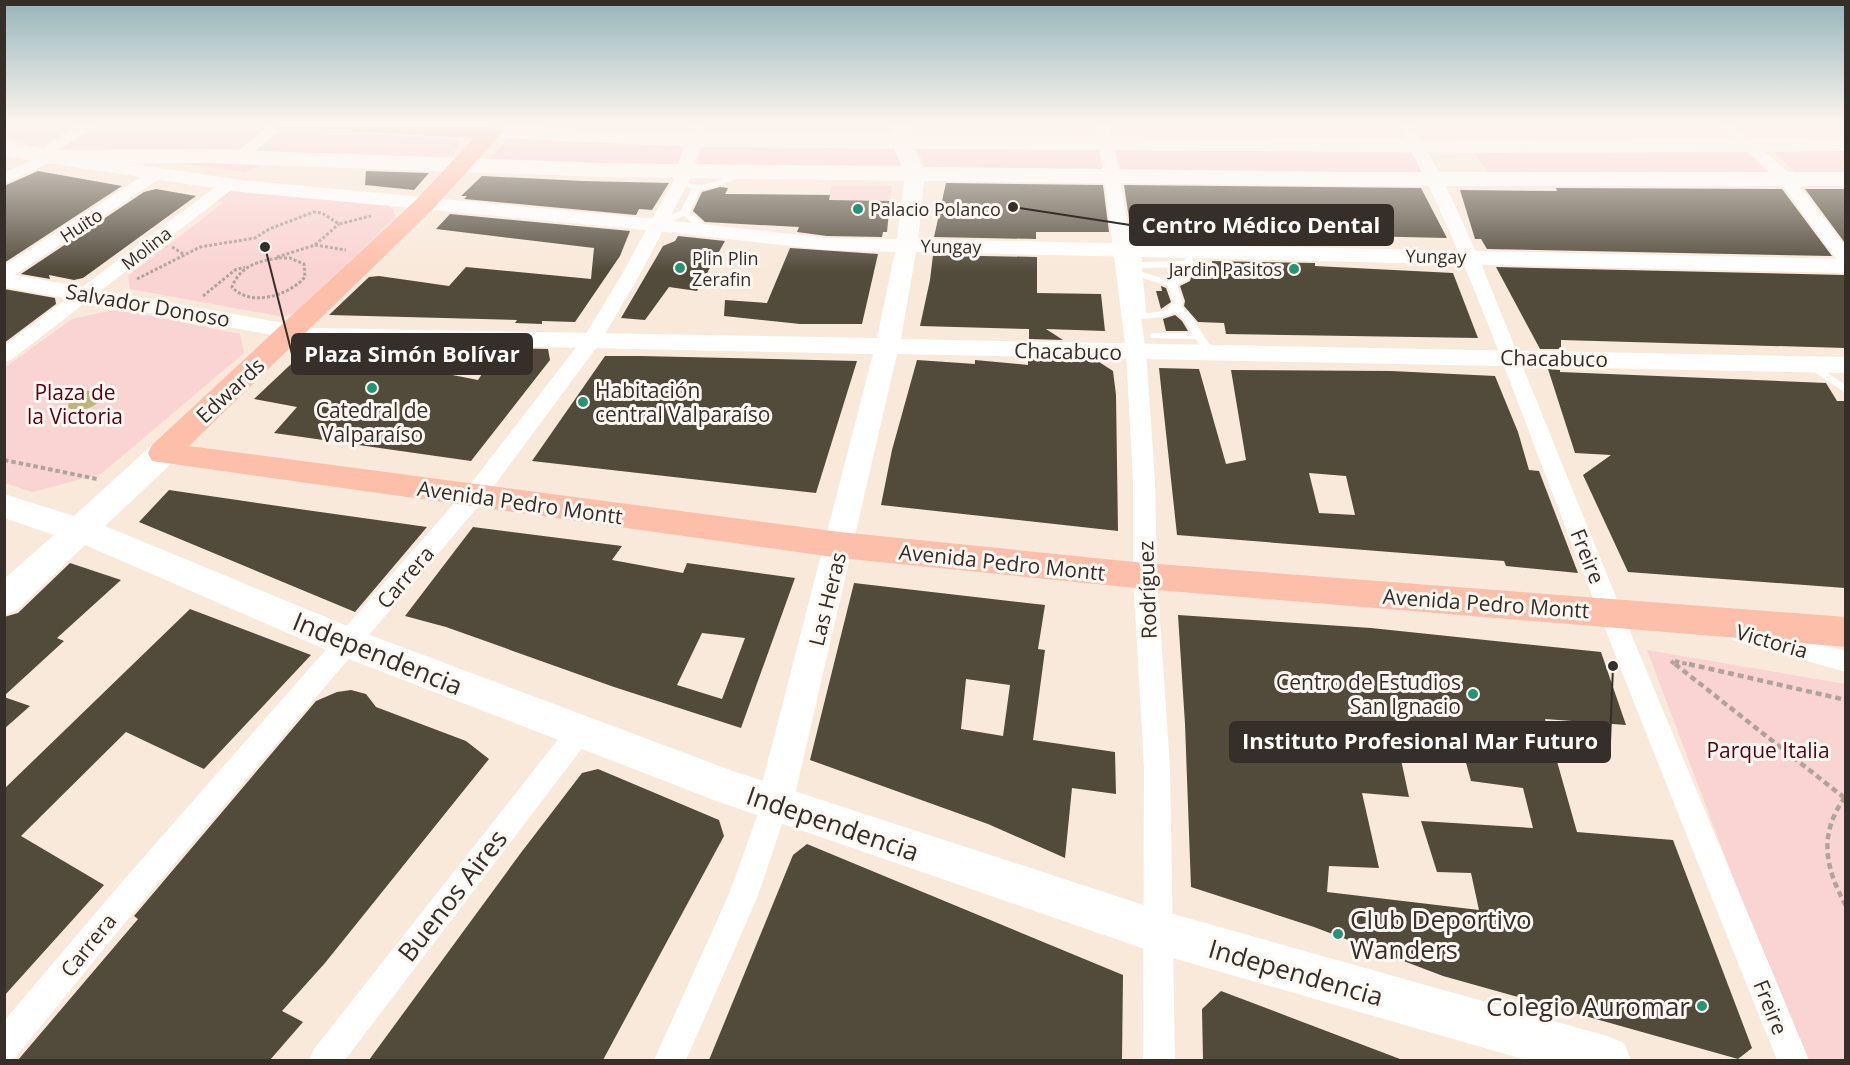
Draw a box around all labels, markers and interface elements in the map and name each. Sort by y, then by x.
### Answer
place label: Palacio Polanco [870,197,1001,221]
street label: Huito [55,202,107,248]
marker: Palacio Polanco [851,202,865,216]
callout: Centro Médico Dental [1130,205,1393,245]
text: Centro Médico Dental [1142,209,1380,239]
street label: Molina [116,221,176,275]
street label: Yungay [920,233,983,259]
street label: Yungay [1405,243,1468,269]
place label: Plin Plin Zerafin [692,246,759,291]
place label: Jardin Pasitos [1167,257,1282,281]
marker: Plin Plin Zerafin [673,261,687,275]
marker: Jardin Pasitos [1287,262,1301,276]
street label: Salvador Donoso [64,277,232,333]
callout: Plaza Simón Bolívar [292,334,532,374]
street label: Chacabuco [1014,336,1122,366]
text: Plaza Simón Bolívar [304,338,520,368]
street label: Chacabuco [1500,343,1608,373]
street label: Edwards [190,351,270,429]
place label: Habitación central Valparaíso [595,376,770,428]
park label: Plaza de la Victoria [27,378,123,430]
marker: Catedral de Valparaíso [365,381,379,395]
marker: Habitación central Valparaíso [576,395,590,409]
place label: Catedral de Valparaíso [316,396,428,448]
street label: Avenida Pedro Montt [416,474,624,530]
street label: Freire [1564,524,1612,588]
street label: Avenida Pedro Montt [898,537,1106,587]
street label: Carrera [370,540,440,614]
street label: Rodríguez [1131,540,1163,640]
street label: Las Heras [802,549,852,649]
street label: Avenida Pedro Montt [1382,582,1590,624]
street label: Independencia [288,603,468,703]
street label: Victoria [1733,617,1811,665]
place label: Centro de Estudios San Ignacio [1276,668,1461,720]
marker: Centro de Estudios San Ignacio [1466,687,1480,701]
callout: Instituto Profesional Mar Futuro [1230,722,1610,762]
text: Instituto Profesional Mar Futuro [1242,725,1598,755]
park label: Parque Italia [1706,736,1830,764]
street label: Independencia [742,777,924,869]
street label: Buenos Aires [389,821,515,969]
place label: Club Deportivo Wanders [1350,901,1532,967]
street label: Carrera [54,907,122,983]
marker: Club Deportivo Wanders [1331,927,1345,941]
street label: Independencia [1204,930,1388,1014]
street label: Freire [1747,975,1795,1039]
place label: Colegio Auromar [1486,988,1690,1024]
marker: Colegio Auromar [1695,999,1709,1013]

